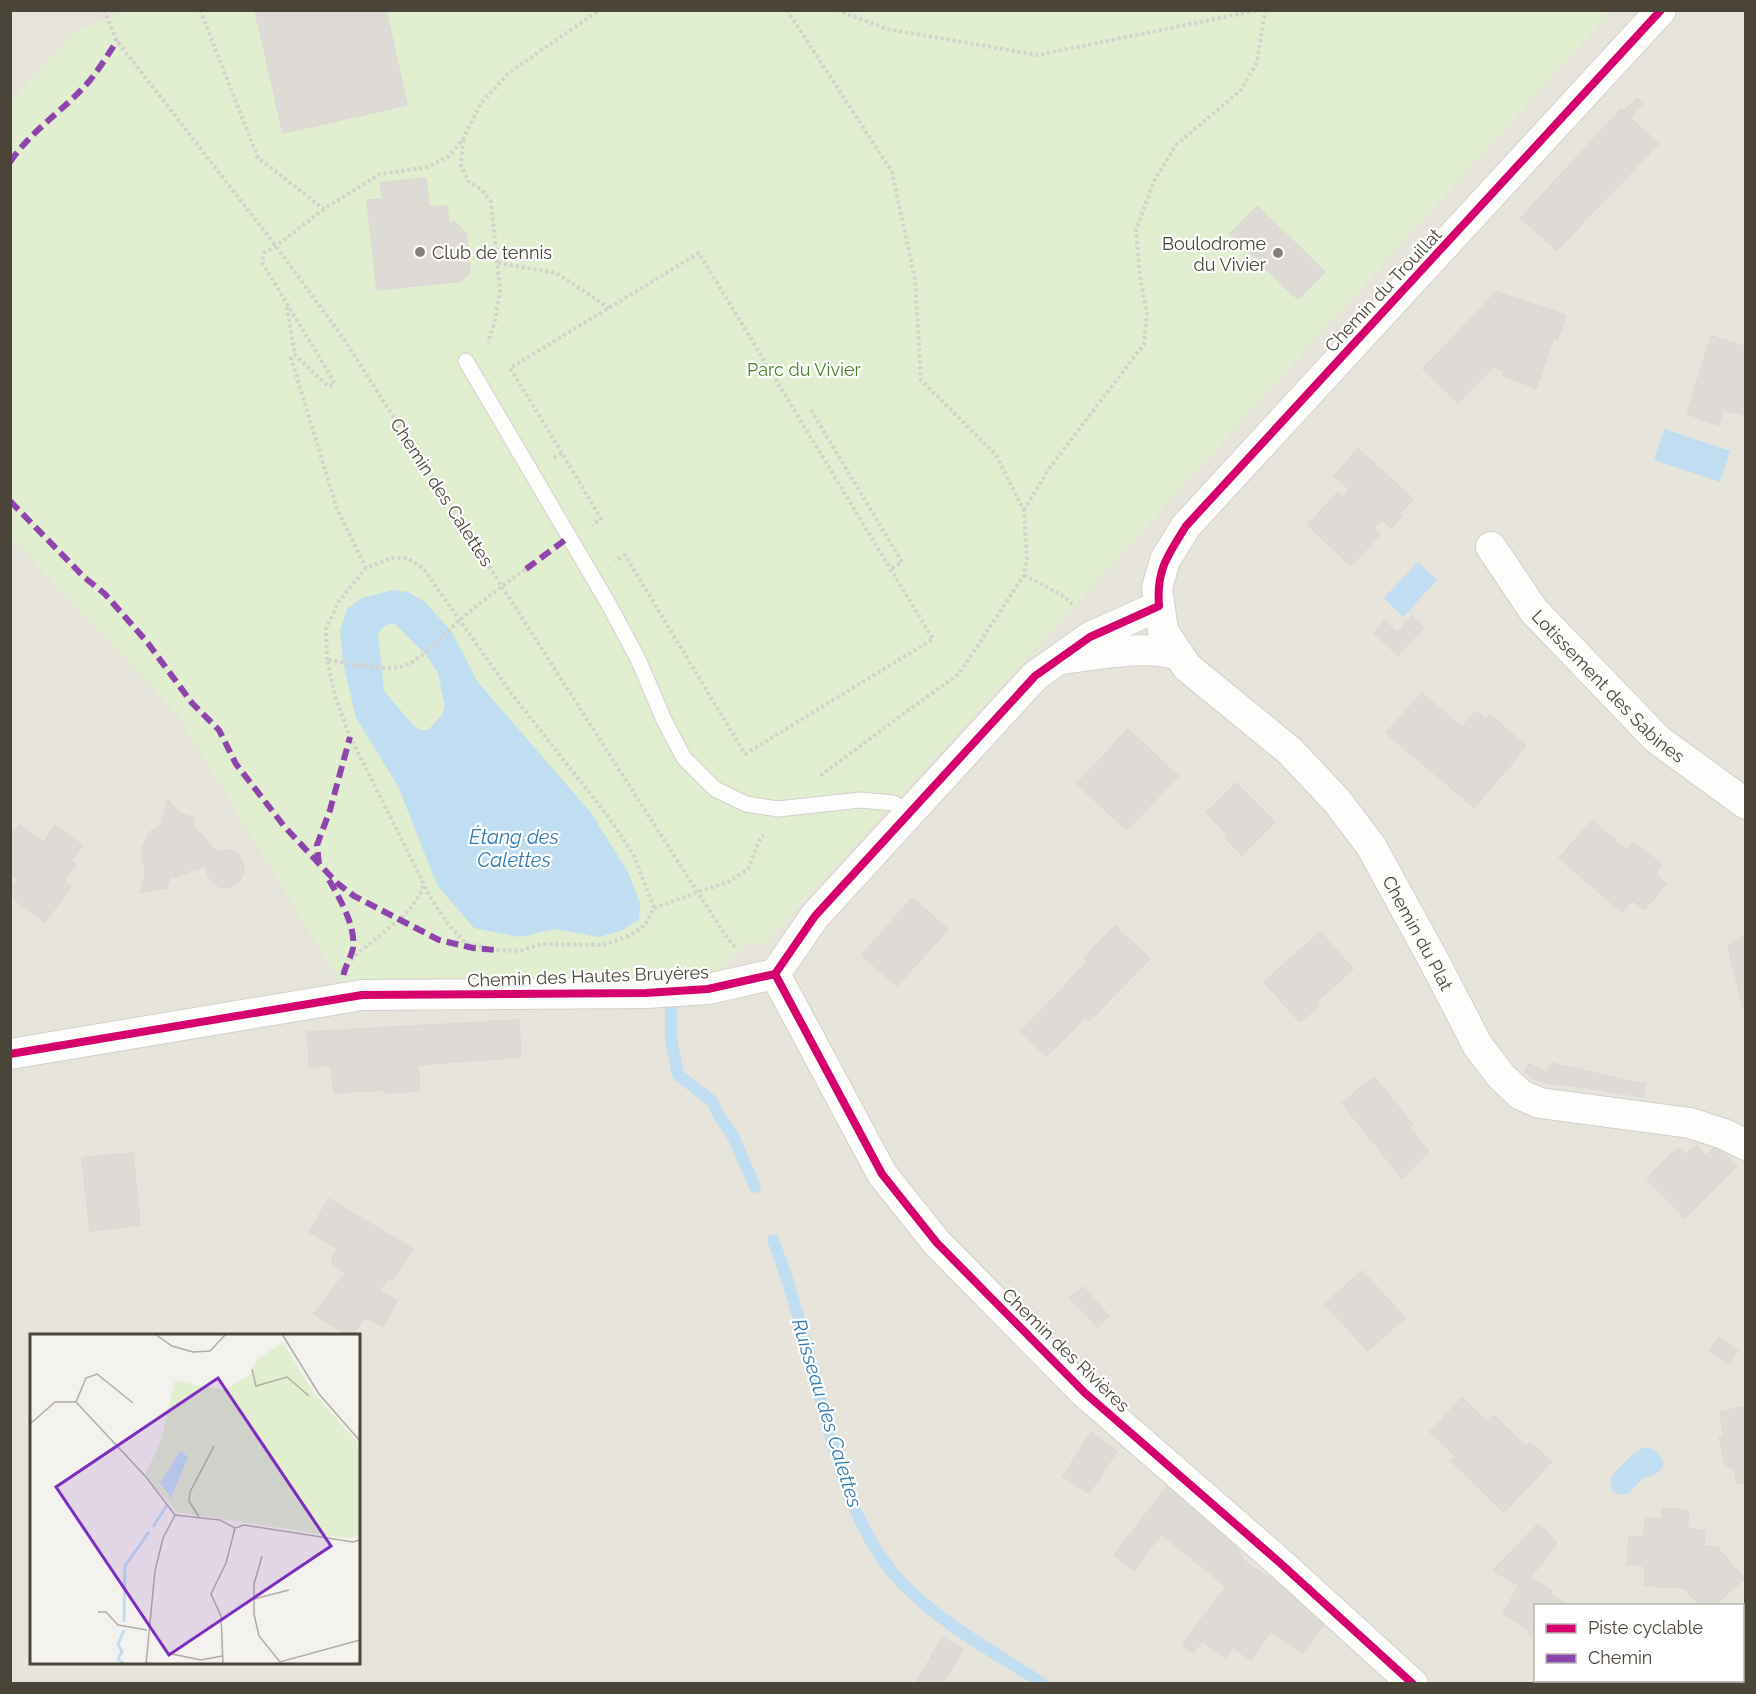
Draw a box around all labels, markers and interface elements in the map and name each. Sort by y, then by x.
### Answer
street label: Chemin du Trouillat [1320,224,1446,356]
place label: Boulodrome du Vivier [1162,233,1267,275]
place label: Club de tennis [432,242,552,263]
marker: Club de tennis [413,245,427,259]
marker: Boulodrome du Vivier [1271,246,1285,260]
park label: Parc du Vivier [747,359,862,380]
street label: Chemin des Calettes [386,414,498,570]
street label: Lotissement des Sabines [1528,605,1689,767]
water label: Étang des Calettes [469,825,560,872]
street label: Chemin du Plat [1379,872,1458,994]
street label: Chemin des Hautes Bruyères [467,961,709,991]
street label: Chemin des Rivières [998,1284,1134,1416]
water label: Ruisseau des Calettes [787,1316,867,1511]
inset map [30,1334,360,1664]
legend [1534,1604,1744,1682]
text: Piste cyclable [1588,1617,1704,1638]
text: Chemin [1588,1647,1652,1668]

